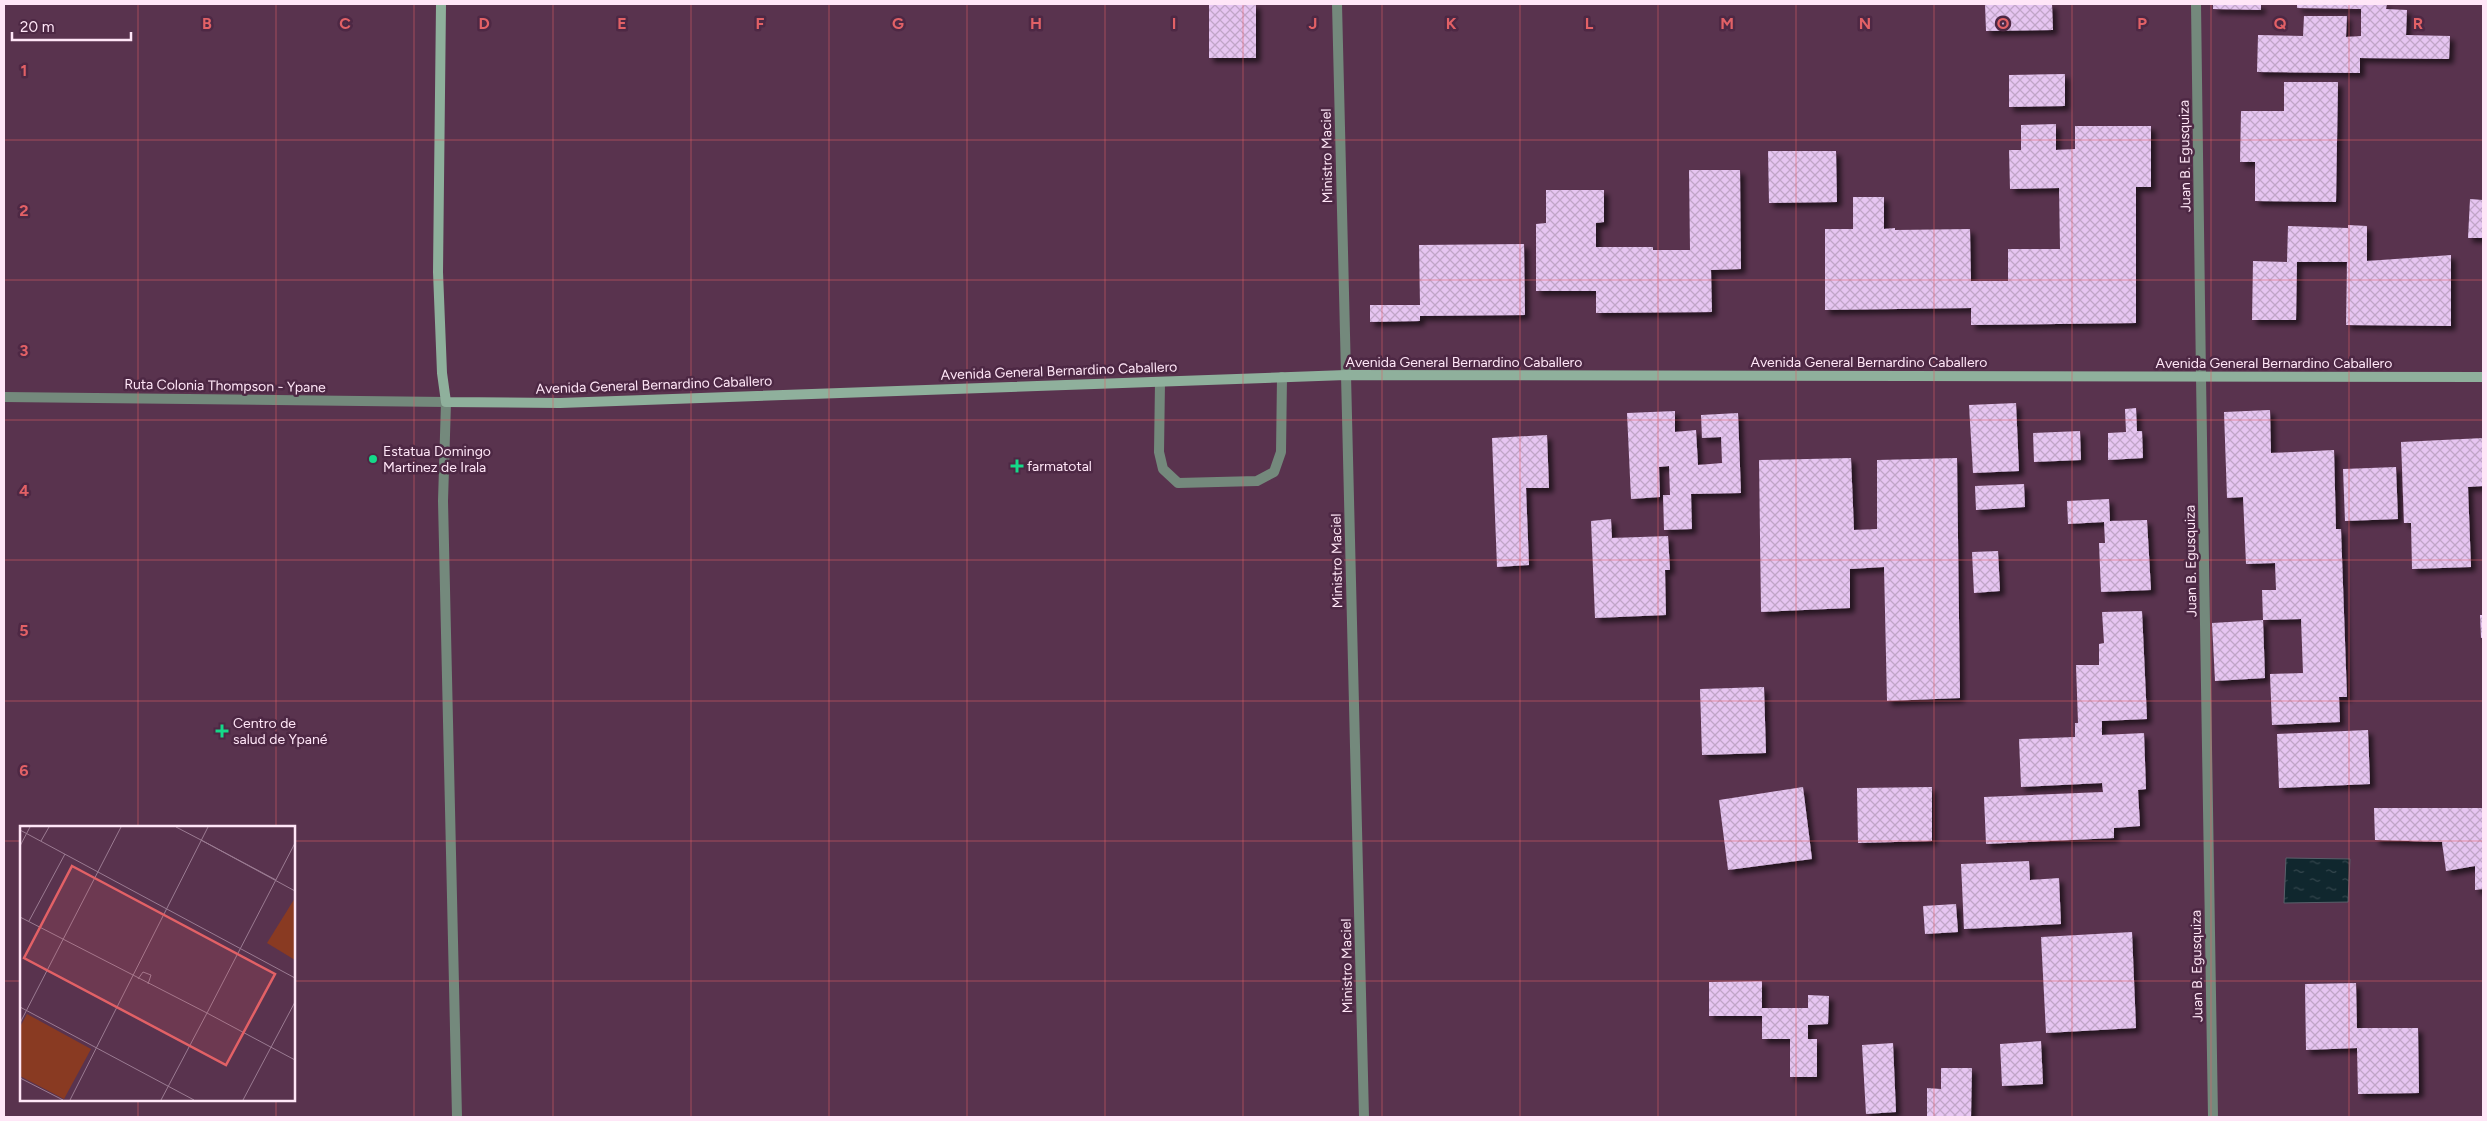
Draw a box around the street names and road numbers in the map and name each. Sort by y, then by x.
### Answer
street label: Juan B. Egusquiza [2176,100,2194,212]
street label: Ministro Maciel [1318,108,1336,204]
street label: Avenida General Bernardino Caballero [1346,354,1582,371]
street label: Avenida General Bernardino Caballero [1751,354,1987,371]
street label: Avenida General Bernardino Caballero [2156,355,2392,372]
street label: Avenida General Bernardino Caballero [940,358,1178,384]
street label: Avenida General Bernardino Caballero [535,372,773,398]
street label: Ruta Colonia Thompson - Ypane [124,376,326,396]
street label: Juan B. Egusquiza [2182,505,2200,617]
street label: Ministro Maciel [1328,513,1346,609]
street label: Juan B. Egusquiza [2188,910,2206,1022]
street label: Ministro Maciel [1338,918,1356,1014]

